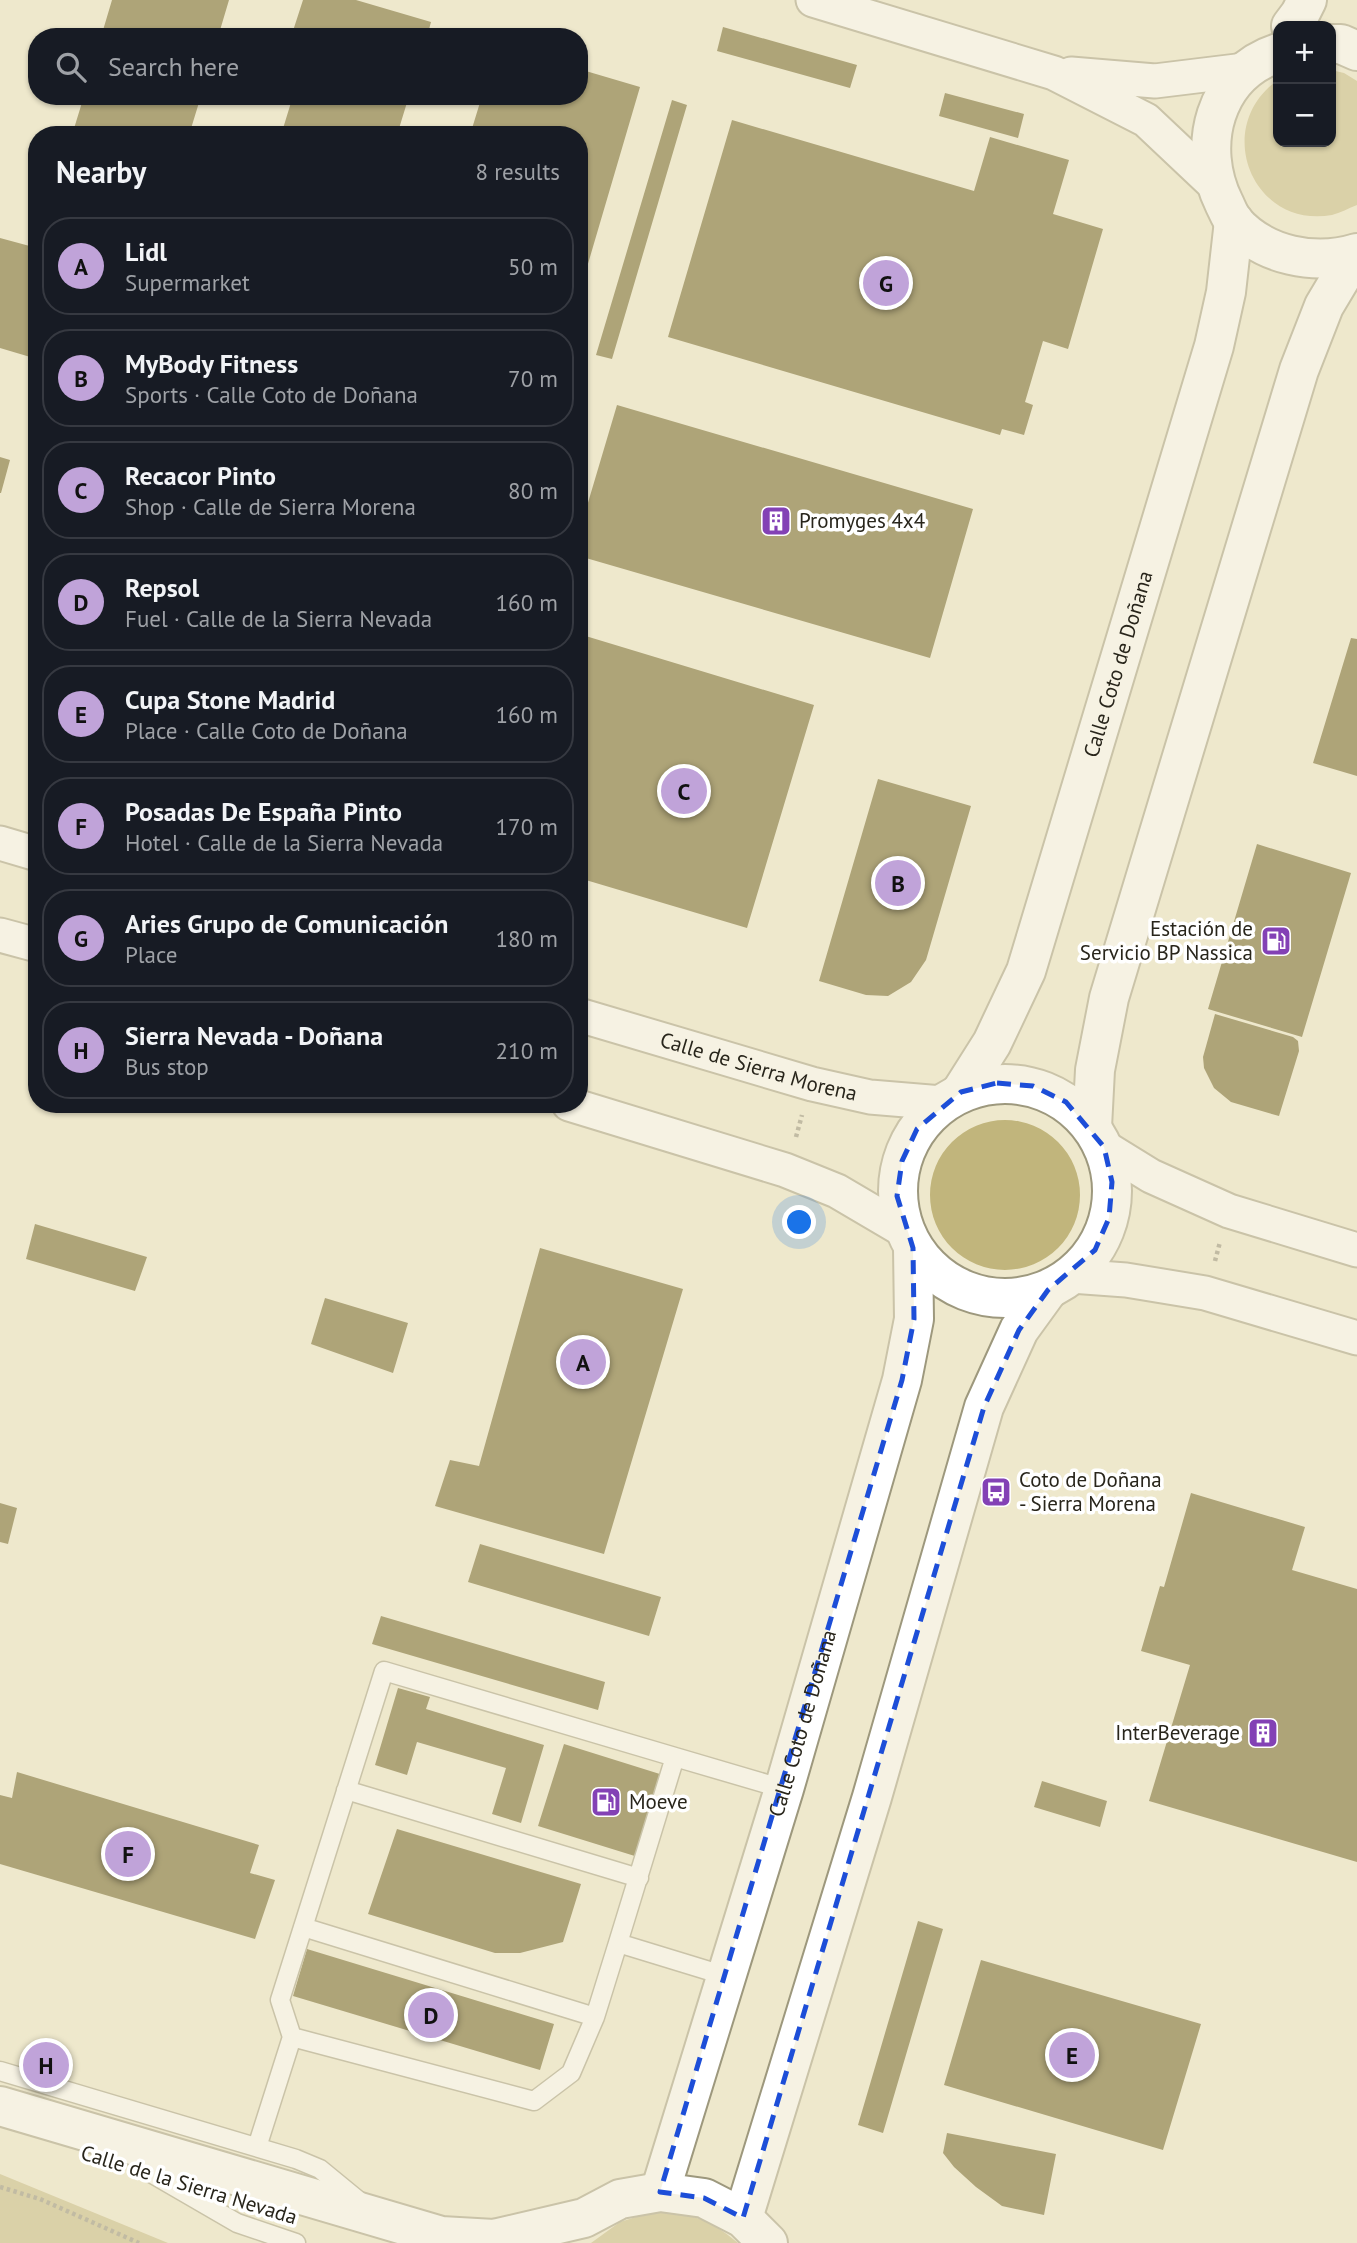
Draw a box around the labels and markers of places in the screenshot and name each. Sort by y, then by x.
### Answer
pin: G [863,257,909,309]
building icon: Promyges 4x4 [759,504,793,538]
place label: Promyges 4x4 [799,507,925,534]
pin: C [661,765,707,817]
pin: B [875,857,921,909]
place label: Estación de Servicio BP Nassica [1080,915,1253,966]
fuel station icon: Estación de Servicio BP Nassica [1259,924,1293,958]
pin: A [560,1336,606,1388]
place label: Coto de Doñana - Sierra Morena [1019,1466,1162,1517]
bus stop icon: Coto de Doñana - Sierra Morena [979,1475,1013,1509]
building icon: InterBeverage [1246,1716,1280,1750]
place label: InterBeverage [1115,1719,1240,1746]
fuel station icon: Moeve [589,1785,623,1819]
place label: Moeve [629,1788,688,1815]
pin: F [105,1828,151,1880]
pin: D [408,1989,454,2041]
pin: E [1049,2029,1095,2081]
pin: H [23,2039,69,2091]

